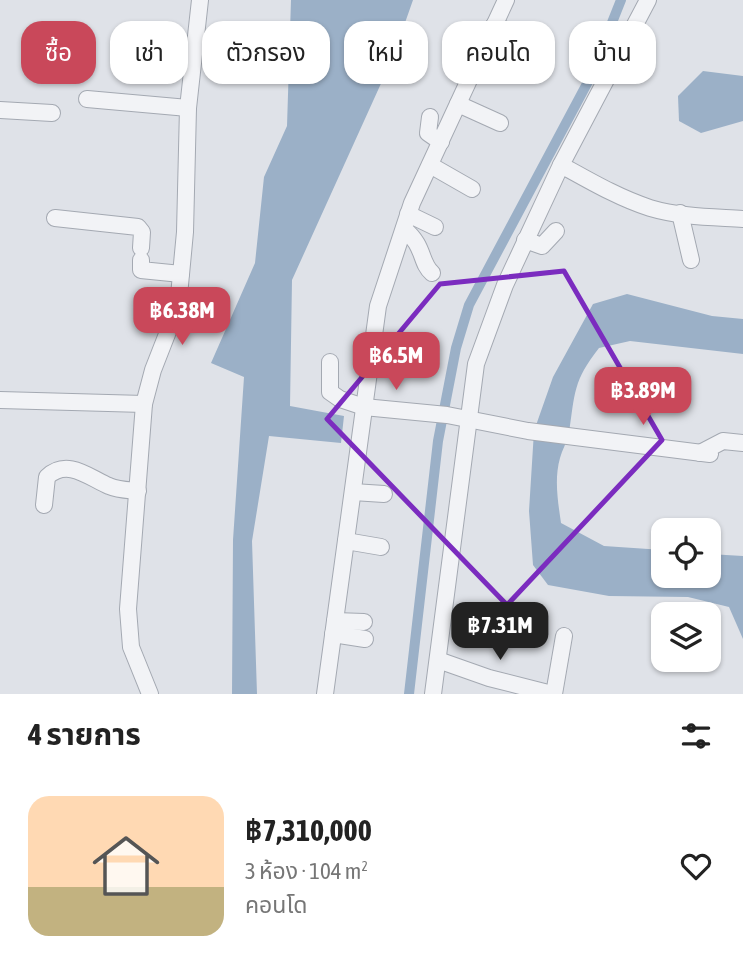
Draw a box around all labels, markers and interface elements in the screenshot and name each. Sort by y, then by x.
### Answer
chip: ซื้อ [21,21,96,84]
chip: เช่า [110,21,188,84]
chip: ตัวกรอง [202,21,330,84]
chip: ใหม่ [344,21,428,84]
chip: คอนโด [442,21,555,84]
chip: บ้าน [569,21,656,84]
pin: ฿6.38M [125,288,239,347]
text: ฿6.38M [149,297,215,323]
pin: ฿6.5M [347,332,445,392]
text: ฿6.5M [369,342,423,368]
pin: ฿3.89M [586,368,700,427]
text: ฿3.89M [610,377,676,403]
map controls [651,518,721,672]
button: locate [651,518,721,588]
pin: ฿7.31M [443,602,557,662]
button: layers [651,602,721,672]
text: ฿7.31M [467,612,533,638]
text: 4 รายการ [28,717,141,751]
icon: filters [677,717,715,755]
text: ฿7,310,000 [245,813,372,847]
icon: home [84,824,168,908]
icon: heart [677,847,715,885]
text: 3 ห้อง · 104 m² [245,858,368,884]
text: คอนโด [245,892,307,918]

